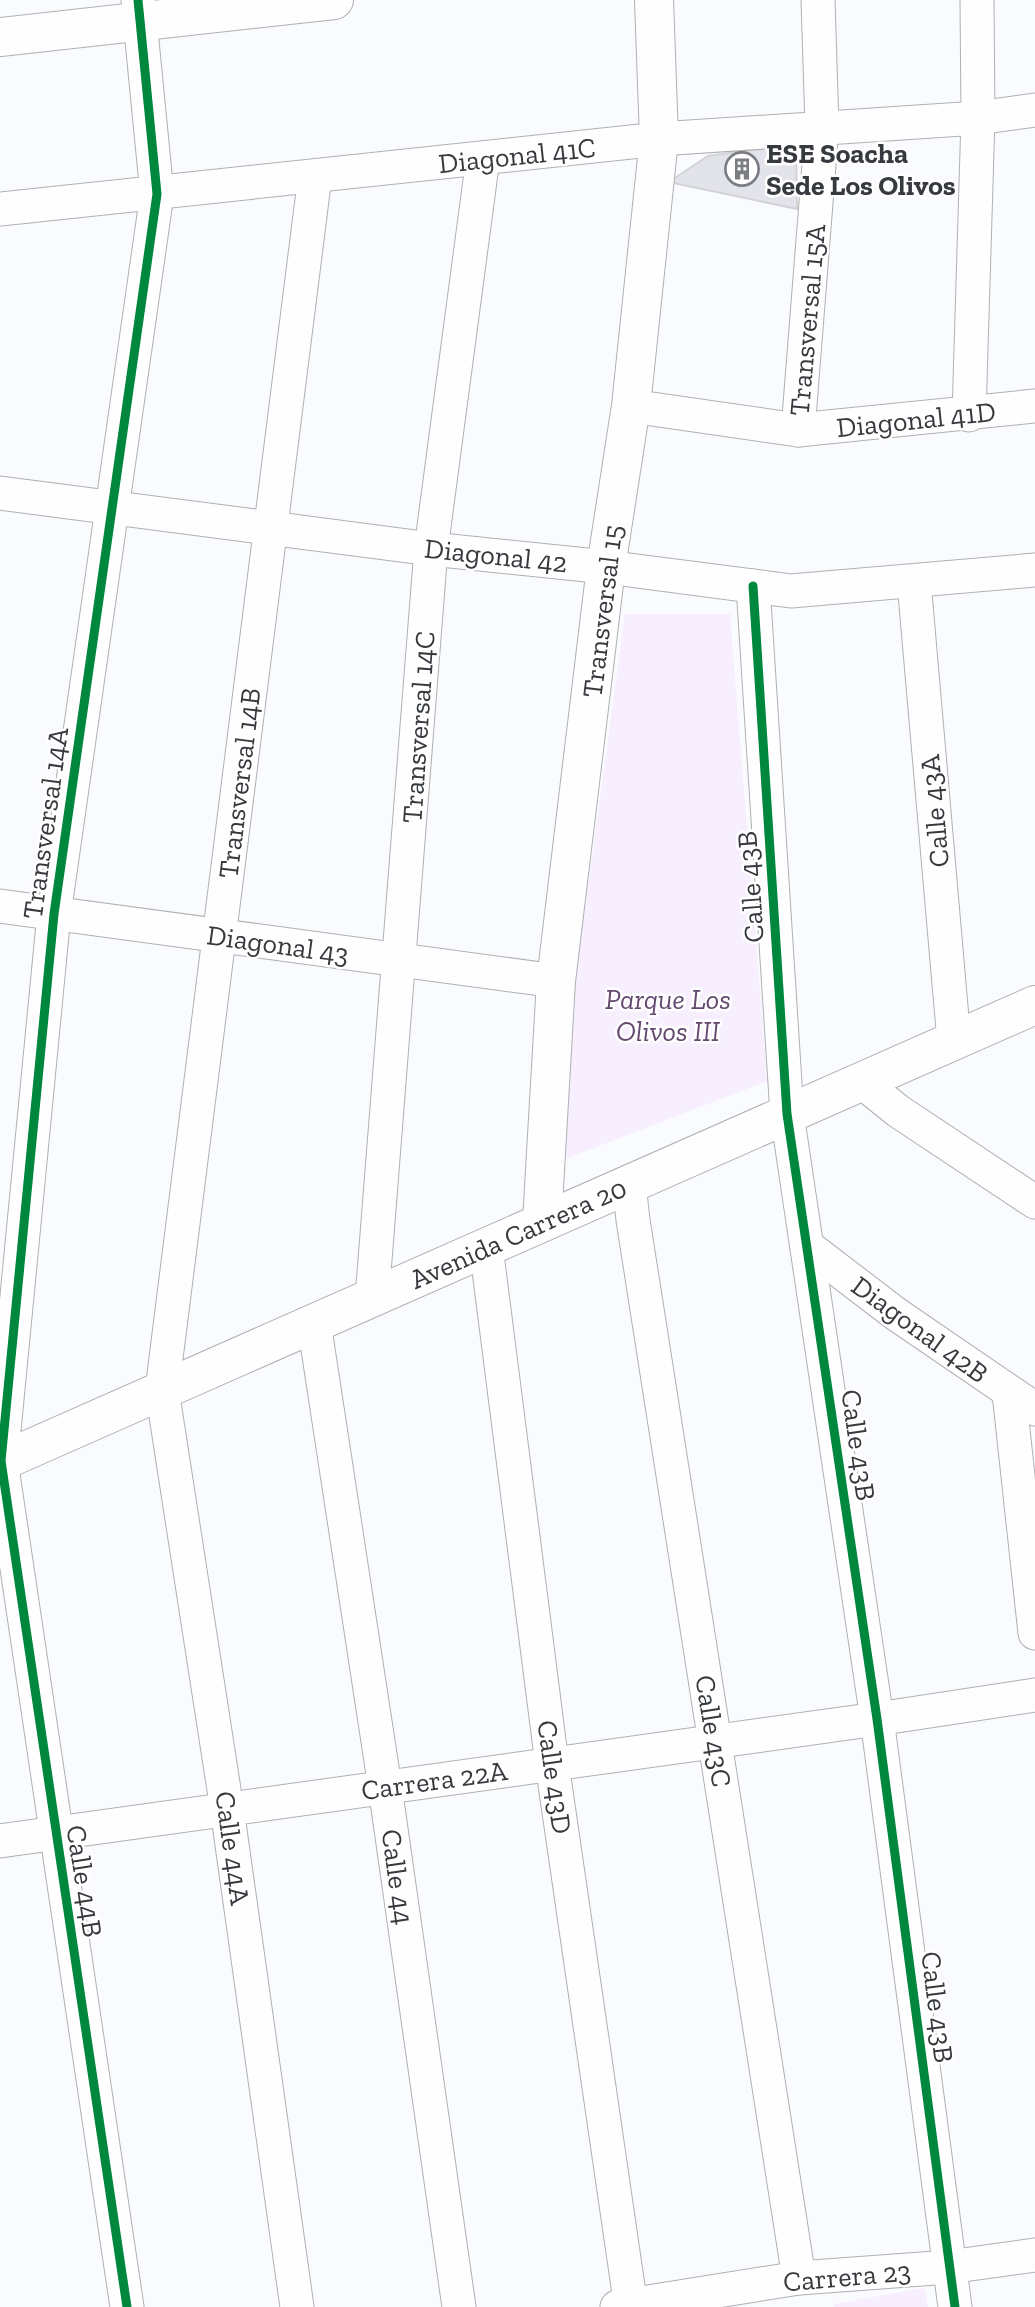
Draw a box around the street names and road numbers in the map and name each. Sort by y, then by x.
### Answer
street label: Diagonal 41C [437,131,597,180]
street label: Transversal 15A [783,222,832,417]
street label: Diagonal 41D [835,395,997,444]
street label: Transversal 15 [576,523,629,699]
street label: Diagonal 42 [423,532,569,579]
street label: Transversal 14C [395,630,442,824]
street label: Transversal 14B [211,686,268,880]
street label: Transversal 14A [16,724,75,921]
street label: Calle 43A [913,752,956,869]
street label: Calle 43B [730,830,771,944]
street label: Diagonal 43 [205,918,351,971]
street label: Avenida Carrera 20 [405,1171,632,1296]
street label: Diagonal 42B [845,1269,994,1390]
street label: Calle 43B [834,1387,883,1503]
street label: Calle 43C [688,1673,739,1789]
street label: Calle 43D [530,1718,579,1836]
street label: Carrera 22A [359,1754,510,1807]
street label: Calle 44A [208,1789,257,1908]
street label: Calle 44B [59,1823,110,1940]
street label: Calle 44 [374,1827,421,1927]
street label: Calle 43B [914,1950,961,2065]
street label: Carrera 23 [782,2254,912,2299]

